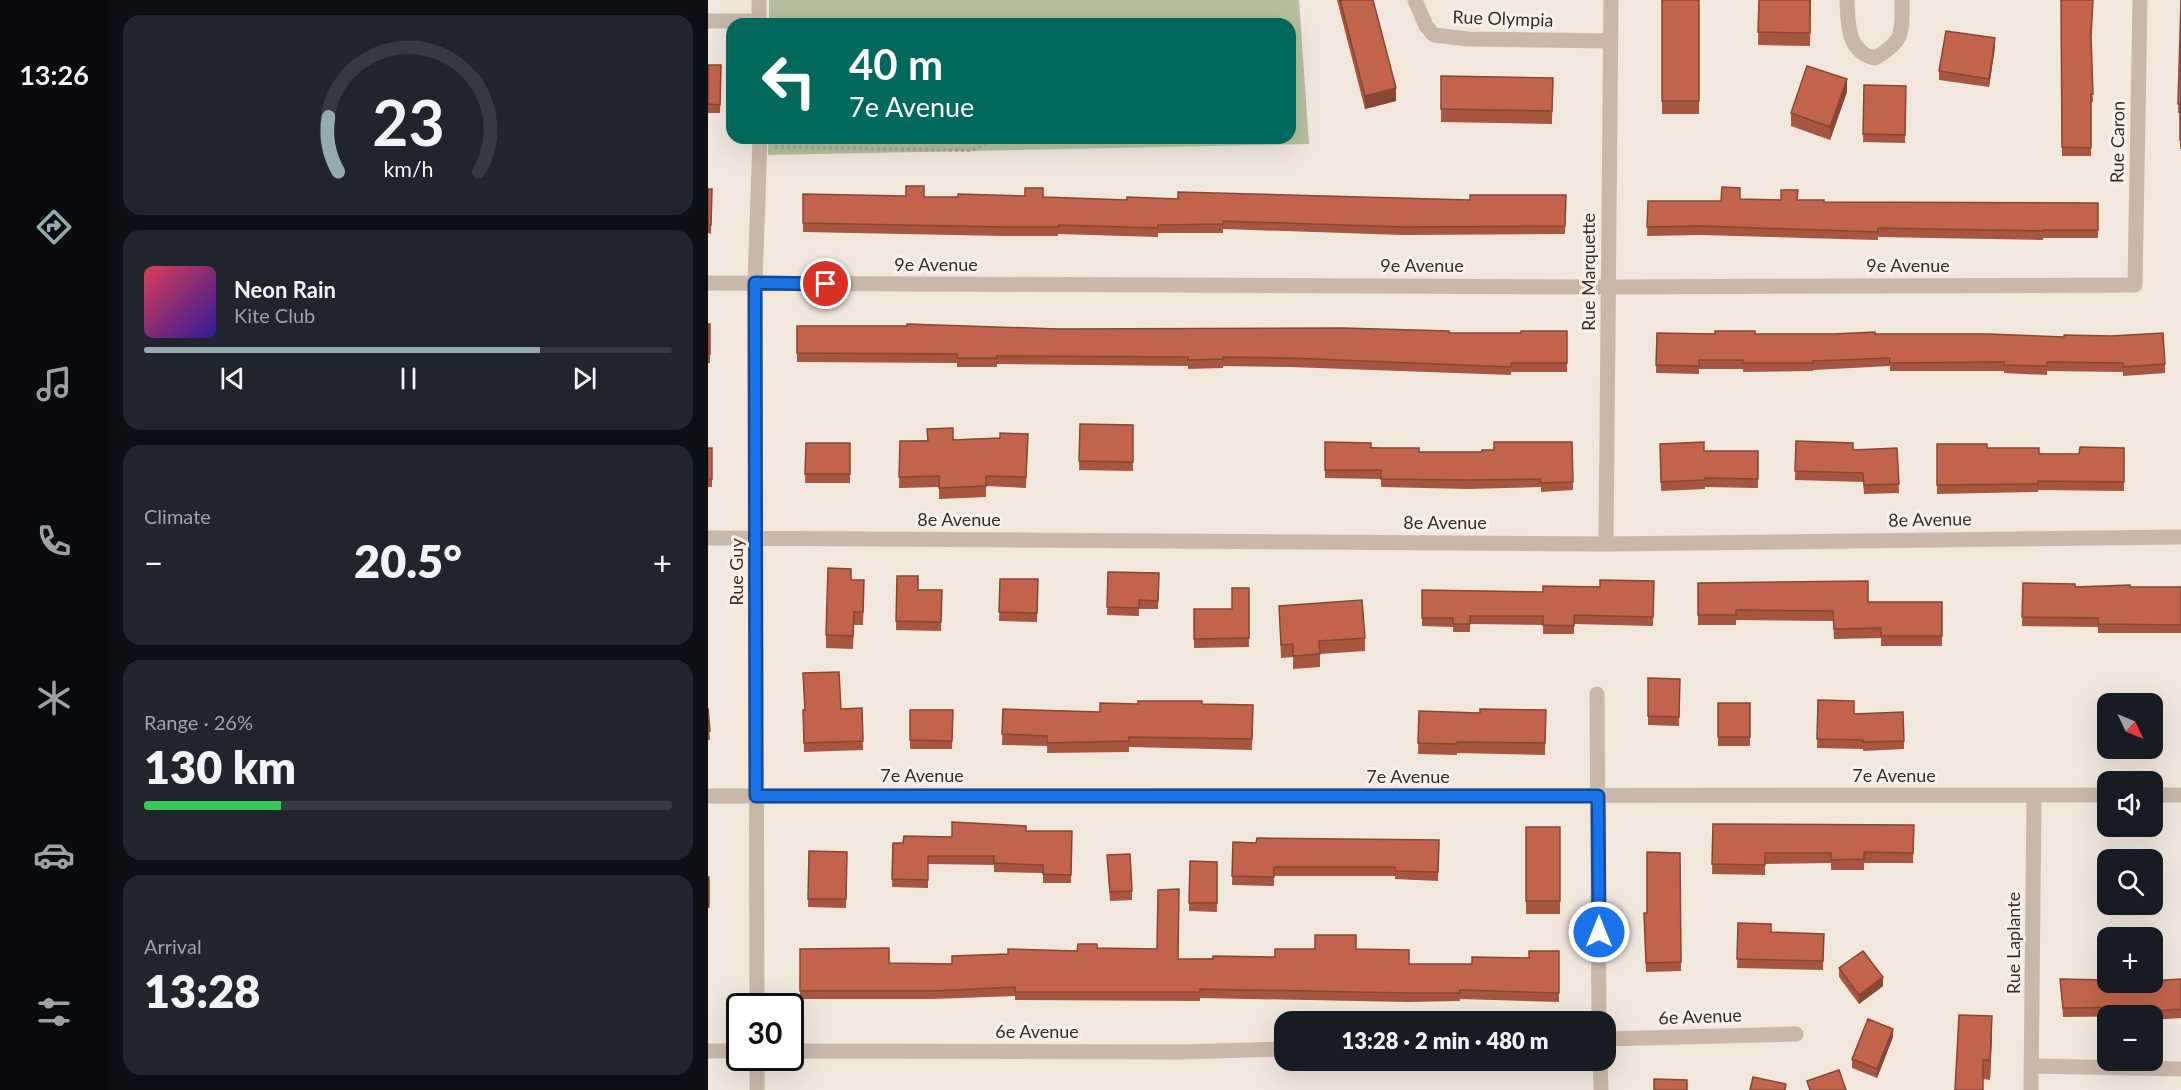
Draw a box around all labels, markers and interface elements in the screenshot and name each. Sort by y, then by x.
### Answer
street label: Rue Olympia [1452,5,1554,31]
text: 40 m [849,39,943,89]
icon: left [750,42,828,120]
text: 13:26 [19,58,89,91]
text: 23 [372,84,444,159]
text: 7e Avenue [849,90,974,123]
street label: Rue Caron [2105,101,2129,183]
text: km/h [383,156,433,182]
icon: directions [33,206,75,248]
street label: Rue Marquette [1577,213,1599,331]
street label: 9e Avenue [894,253,978,275]
street label: 9e Avenue [1380,254,1464,276]
street label: 9e Avenue [1866,254,1950,276]
pin [800,258,851,309]
icon: arrive [809,267,842,300]
text: Neon Rain [234,276,336,303]
text: Kite Club [234,303,315,327]
icon: previous [216,362,249,395]
icon: pause [392,362,425,395]
icon: next [568,362,601,395]
icon: music [33,363,75,405]
text: Climate [144,504,211,528]
street label: 8e Avenue [1888,507,1972,531]
street label: 8e Avenue [917,508,1001,530]
street label: 8e Avenue [1403,511,1487,533]
icon: phone [33,520,75,562]
text: 20.5° [354,534,462,588]
street label: Rue Guy [725,538,747,606]
text: − [144,542,163,582]
text: + [653,542,672,582]
icon: climate [33,677,75,719]
north arrow [2097,693,2163,759]
map controls [2097,693,2163,1071]
text: Range · 26% [144,710,253,734]
text: 130 km [144,740,296,794]
street label: 7e Avenue [880,764,964,786]
street label: 7e Avenue [1852,764,1936,786]
street label: 7e Avenue [1366,765,1450,787]
button: sound [2097,771,2163,837]
icon: car [33,834,75,876]
button: search [2097,849,2163,915]
street label: Rue Laplante [2002,892,2024,994]
position arrow [1567,900,1631,964]
button: + [2097,927,2163,993]
text: Arrival [144,934,202,958]
text: 13:28 [144,964,260,1018]
icon: filters [33,991,75,1033]
speed limit sign: 30 [726,993,804,1071]
street label: 6e Avenue [1658,1004,1742,1028]
button: − [2097,1005,2163,1071]
street label: 6e Avenue [995,1020,1079,1042]
text: 13:28 · 2 min · 480 m [1342,1027,1548,1054]

